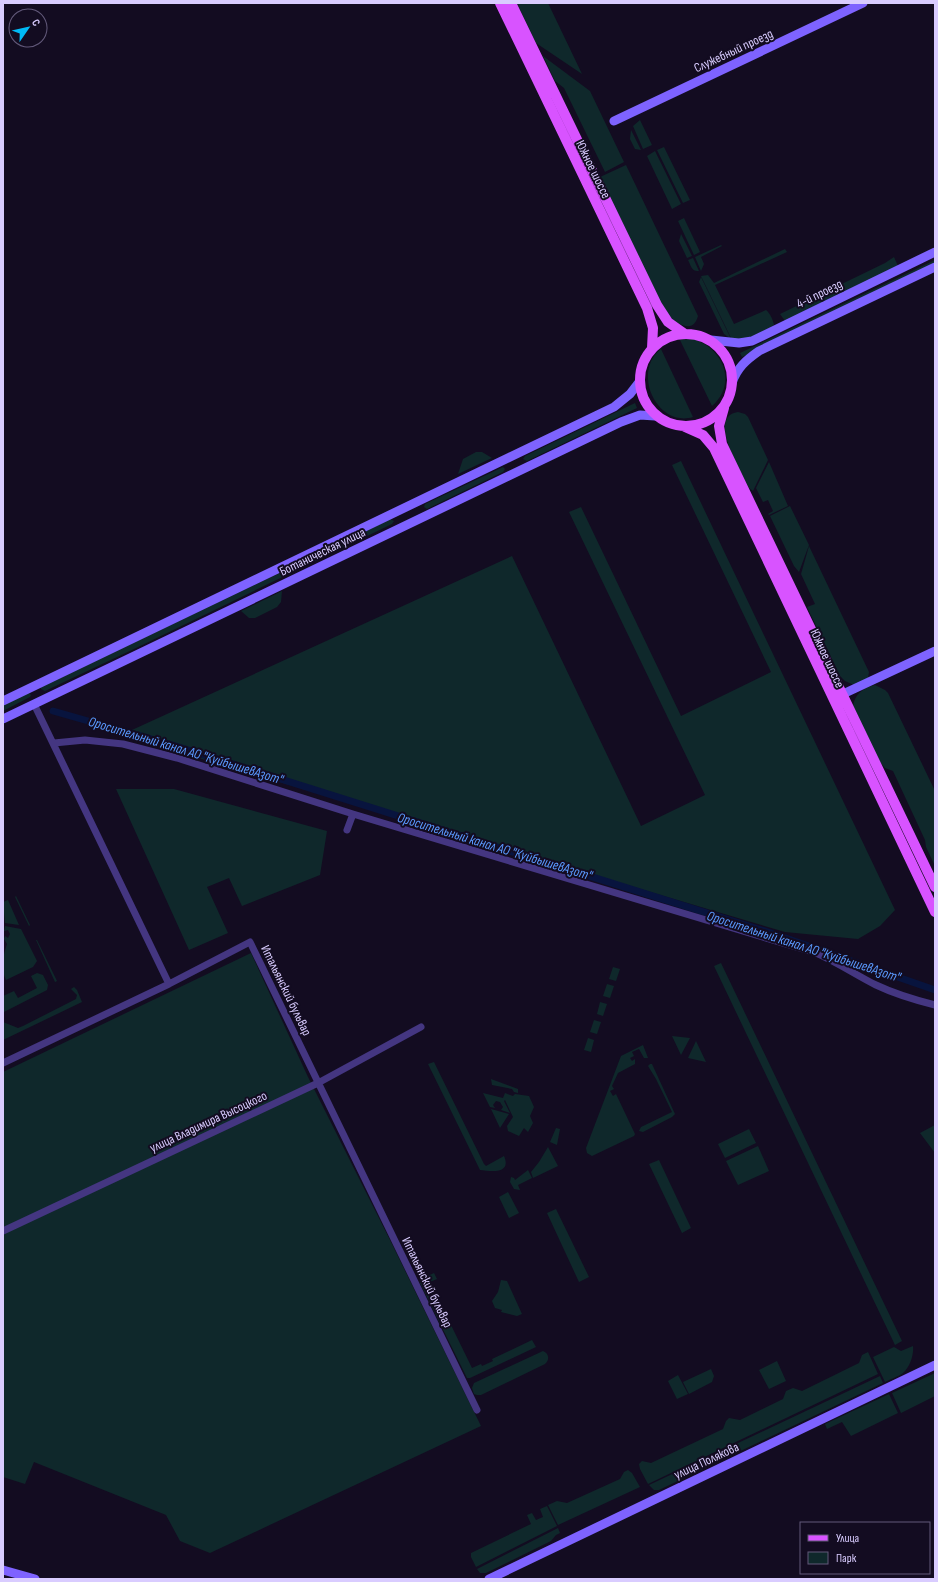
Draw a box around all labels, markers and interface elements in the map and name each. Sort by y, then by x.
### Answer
north arrow [8,8,48,48]
text: С [29,17,43,29]
street label: Служебный проезд [691,26,775,76]
street label: Южное шоссе [572,138,614,201]
street label: 4-й проезд [794,276,845,312]
street label: Ботаническая улица [277,524,368,580]
street label: Южное шоссе [807,627,848,690]
water label: Оросительный канал АО "КуйбышевАзот" [86,713,286,789]
water label: Оросительный канал АО "КуйбышевАзот" [395,809,595,885]
water label: Оросительный канал АО "КуйбышевАзот" [705,907,904,986]
street label: Итальянский бульвар [257,943,315,1038]
street label: улица Владимира Высоцкого [147,1088,270,1156]
street label: Итальянский бульвар [398,1235,456,1330]
street label: улица Полякова [671,1439,741,1483]
legend [800,1522,930,1574]
text: Улица [836,1531,860,1546]
text: Парк [836,1551,857,1566]

